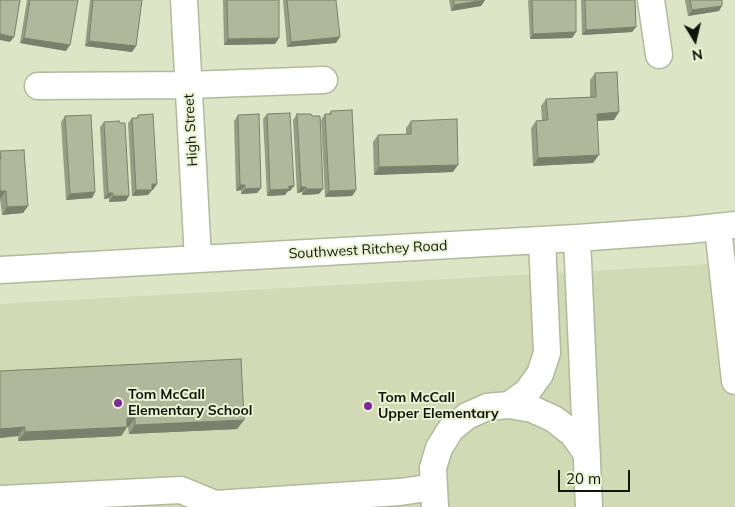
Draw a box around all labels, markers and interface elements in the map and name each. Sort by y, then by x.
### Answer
north arrow [670,15,720,65]
text: N [691,45,704,65]
street label: High Street [181,93,201,167]
street label: Southwest Ritchey Road [288,237,448,263]
place label: Tom McCall Elementary School [128,387,252,420]
place label: Tom McCall Upper Elementary [378,390,499,422]
marker: Tom McCall Elementary School [112,397,124,409]
marker: Tom McCall Upper Elementary [362,400,374,412]
scale bar [560,460,632,492]
text: 20 m [566,469,601,488]

